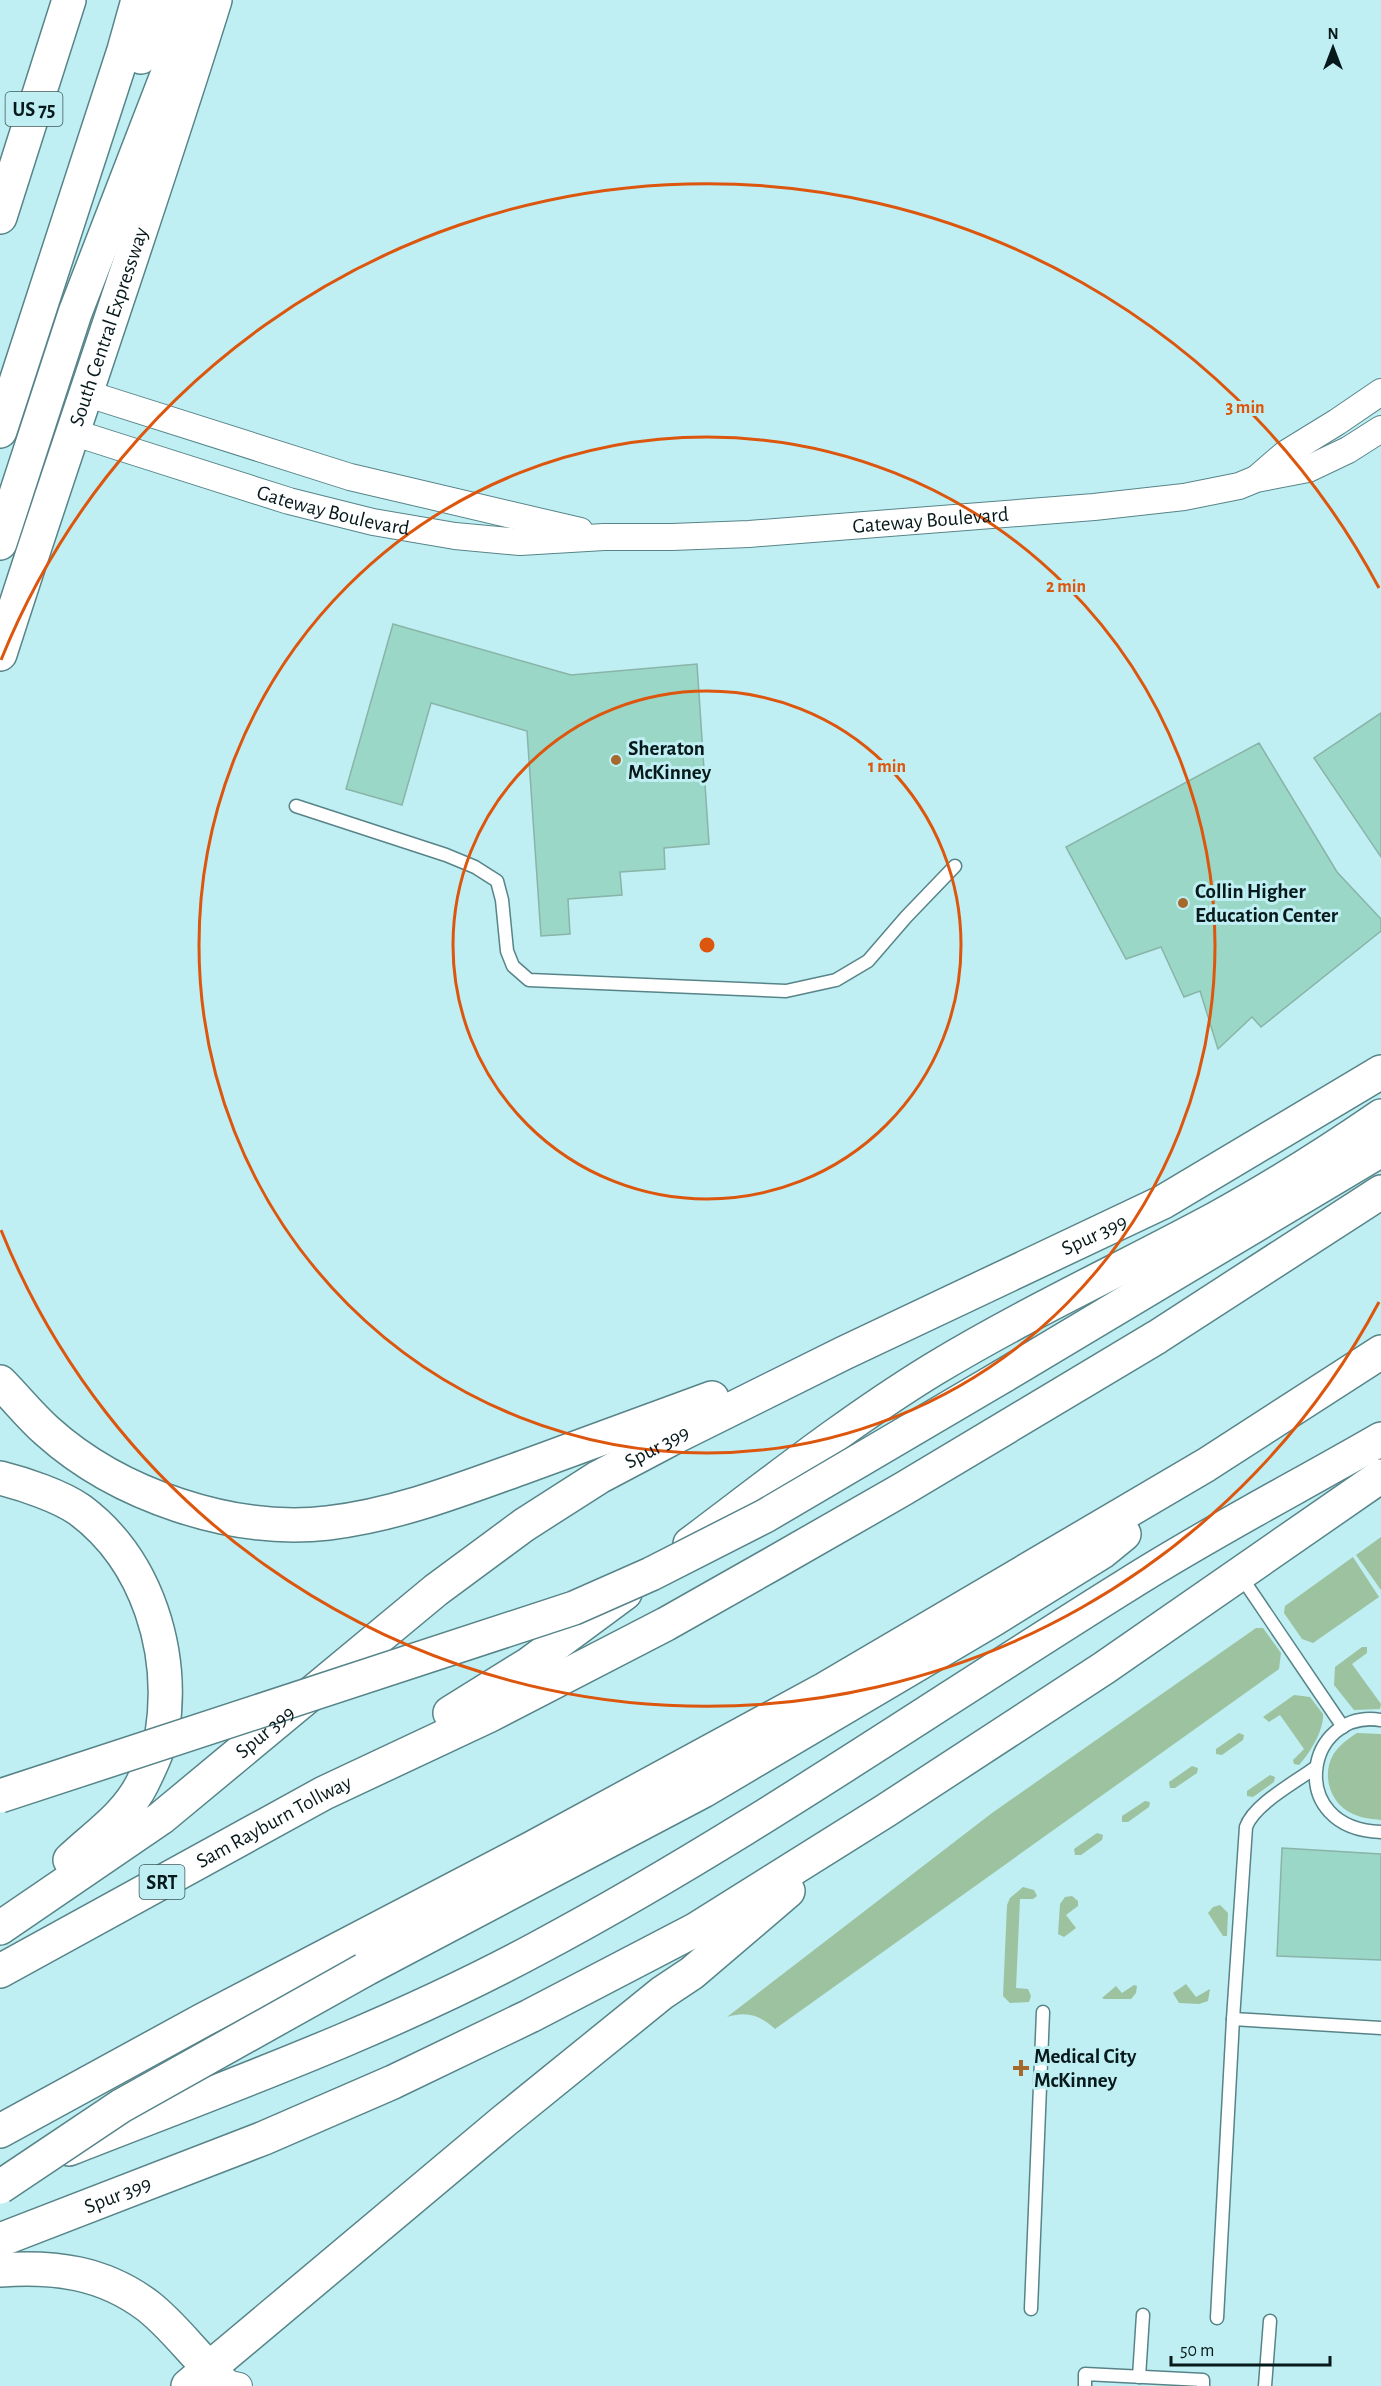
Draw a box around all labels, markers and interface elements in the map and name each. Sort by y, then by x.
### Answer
north arrow [1303,18,1363,78]
text: N [1327,26,1339,42]
road number: US 75 [6,92,63,126]
street label: South Central Expressway [66,225,152,429]
text: 3 min [1225,399,1265,417]
street label: Gateway Boulevard [254,481,411,539]
street label: Gateway Boulevard [852,504,1010,537]
text: 2 min [1046,578,1086,596]
place label: Sheraton McKinney [628,738,712,783]
marker: Sheraton McKinney [609,753,623,767]
text: 1 min [868,758,906,776]
place label: Collin Higher Education Center [1195,881,1339,926]
marker: Collin Higher Education Center [1176,896,1190,910]
centre of rings [697,935,717,955]
street label: Spur 399 [1058,1211,1130,1259]
street label: Spur 399 [621,1422,693,1473]
street label: Spur 399 [232,1702,299,1763]
street label: Sam Rayburn Tollway [193,1772,355,1872]
road number: SRT [140,1865,184,1899]
place label: Medical City McKinney [1034,2046,1137,2091]
marker: Medical City McKinney [1012,2059,1030,2077]
street label: Spur 399 [81,2173,154,2217]
scale bar [1171,2329,1330,2367]
text: 50 m [1180,2342,1214,2360]

